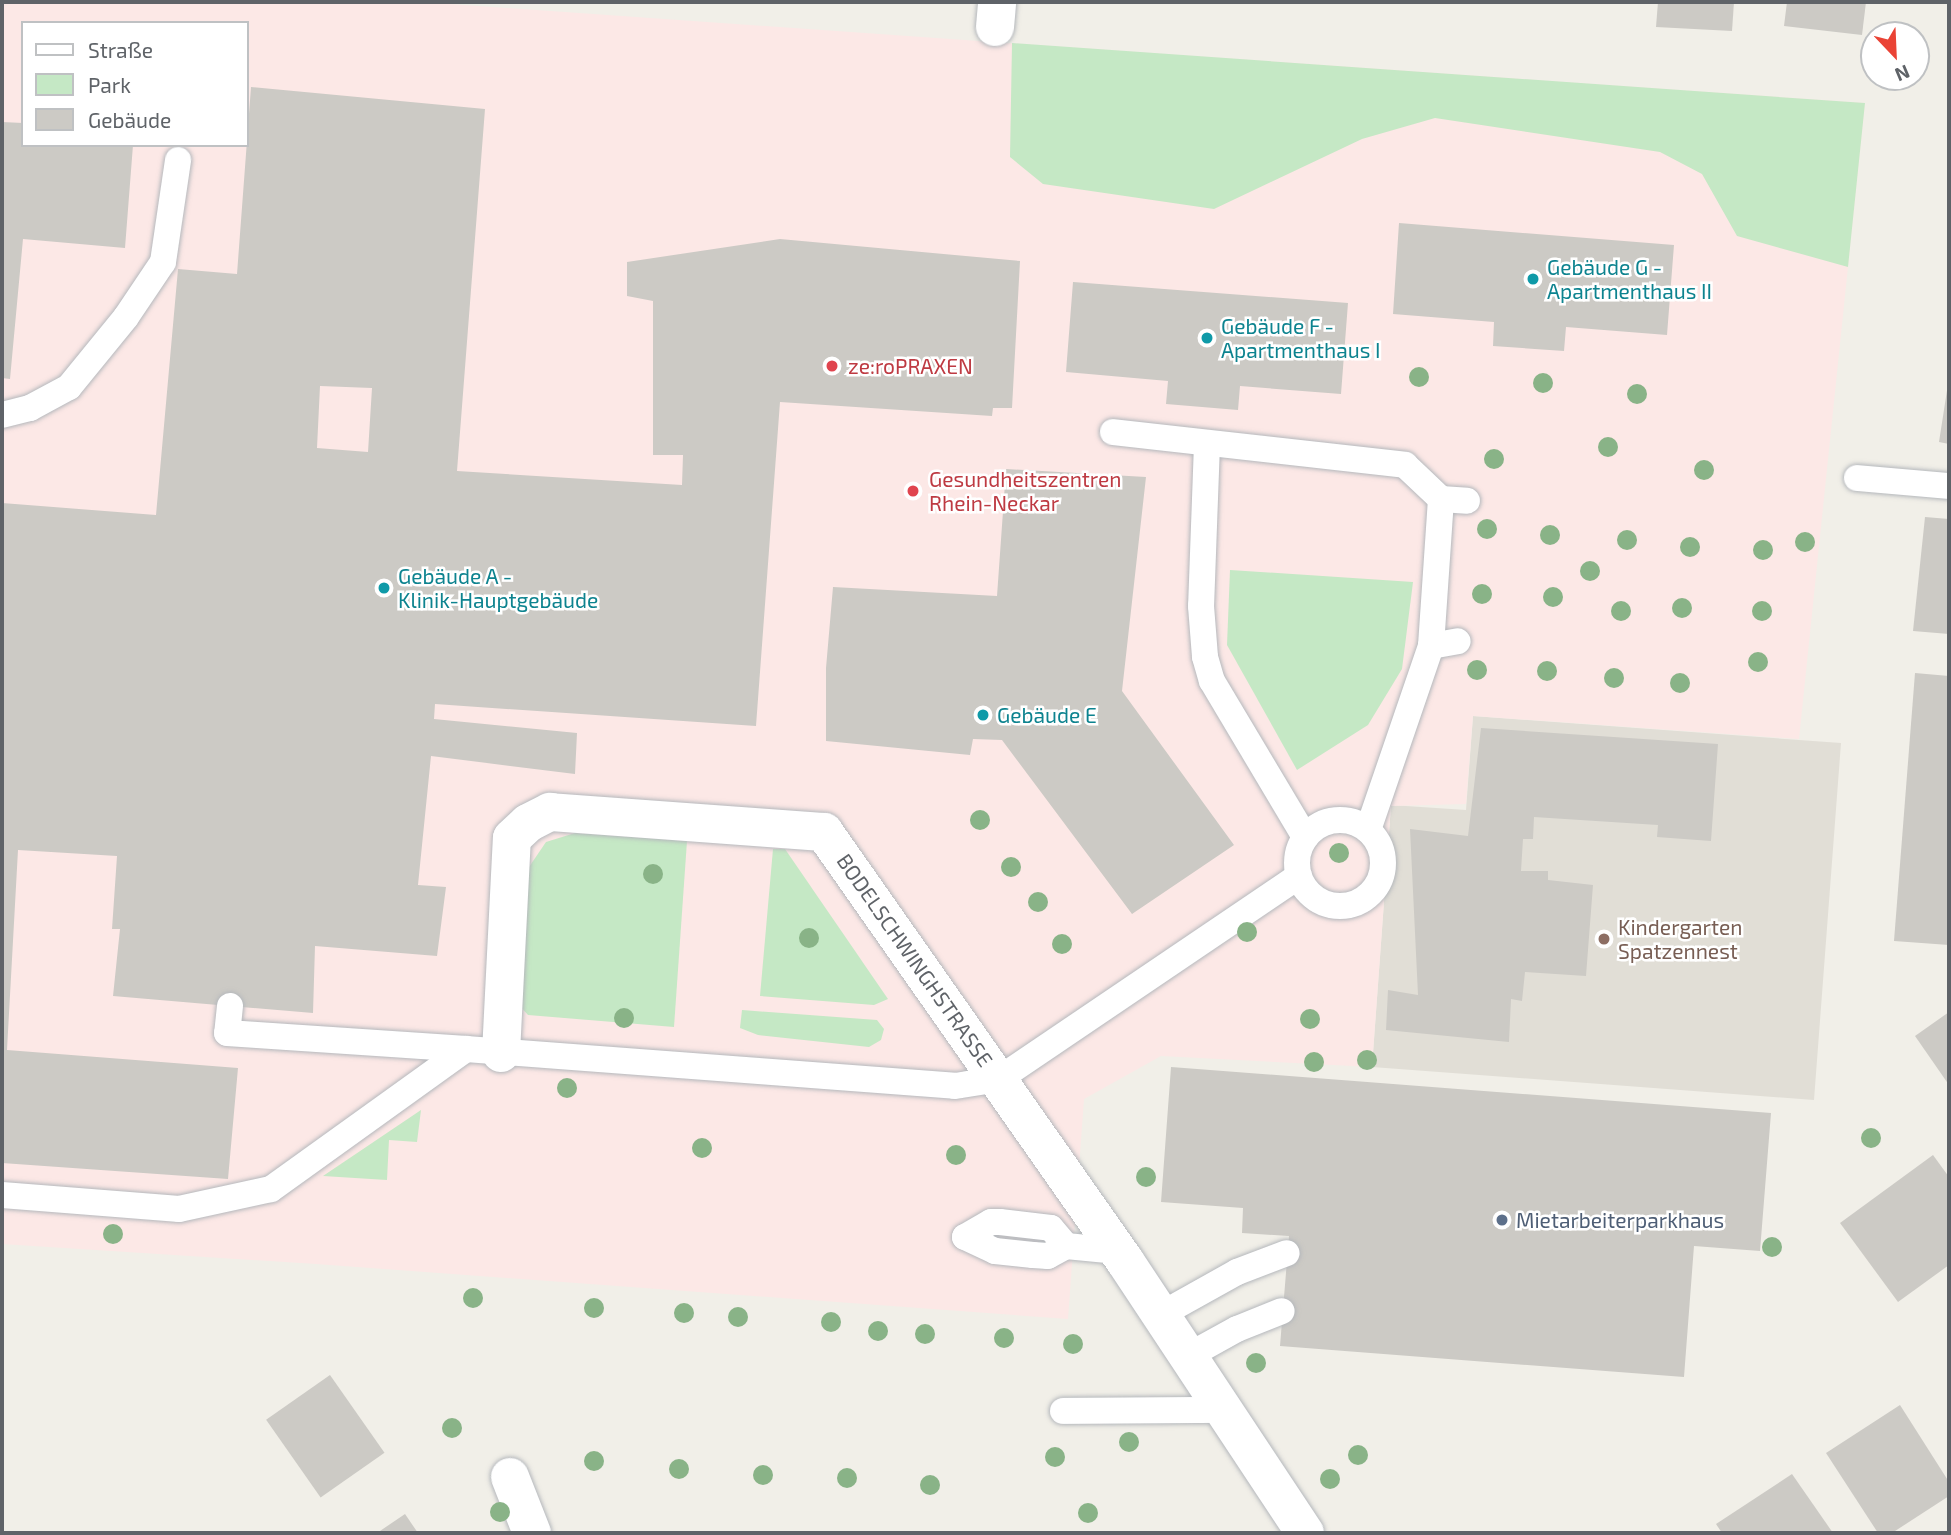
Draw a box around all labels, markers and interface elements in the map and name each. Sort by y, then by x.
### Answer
legend [21,21,248,147]
north arrow [1860,21,1930,91]
text: Straße [88,37,153,62]
text: N [1892,61,1913,87]
text: Park [88,72,131,97]
text: Gebäude [88,107,171,132]
place label: Gebäude G - Apartmenthaus II [1547,254,1712,304]
marker: Gebäude G - Apartmenthaus II [1525,271,1541,287]
place label: Gebäude F - Apartmenthaus I [1221,313,1381,363]
marker: Gebäude F - Apartmenthaus I [1199,330,1215,346]
place label: ze:roPRAXEN [848,353,973,379]
marker: ze:roPRAXEN [822,356,842,376]
place label: Gesundheitszentren Rhein-Neckar [929,466,1121,516]
marker: Gesundheitszentren Rhein-Neckar [903,481,923,501]
place label: Gebäude A - Klinik-Hauptgebäude [398,563,598,613]
marker: Gebäude A - Klinik-Hauptgebäude [376,580,392,596]
place label: Gebäude E [997,702,1097,728]
marker: Gebäude E [975,707,991,723]
street label: BODELSCHWINGHSTRASSE [832,849,998,1071]
place label: Kindergarten Spatzennest [1618,914,1743,964]
marker: Kindergarten Spatzennest [1596,931,1612,947]
place label: Mietarbeiterparkhaus [1516,1207,1724,1233]
marker: Mietarbeiterparkhaus [1494,1212,1510,1228]

